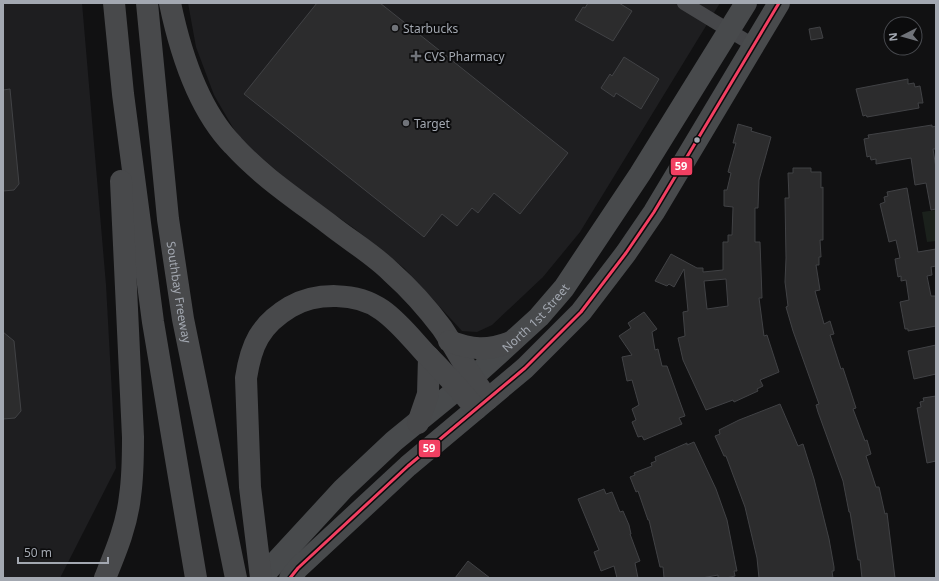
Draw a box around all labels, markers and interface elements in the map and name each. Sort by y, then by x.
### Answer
north arrow [883,16,923,56]
place label: Starbucks [403,20,459,37]
marker: Starbucks [390,23,400,33]
text: N [885,32,900,42]
place label: CVS Pharmacy [424,48,506,65]
marker: CVS Pharmacy [411,51,421,61]
place label: Target [414,115,450,132]
marker: Target [401,118,411,128]
unlabelled marker [692,135,702,145]
line badge: 59 [670,157,693,176]
text: 59 [675,158,687,173]
street label: Southbay Freeway [163,240,196,345]
street label: North 1st Street [498,280,574,356]
line badge: 59 [418,439,441,458]
text: 59 [423,440,435,455]
scale bar [18,539,108,565]
text: 50 m [24,544,52,561]

